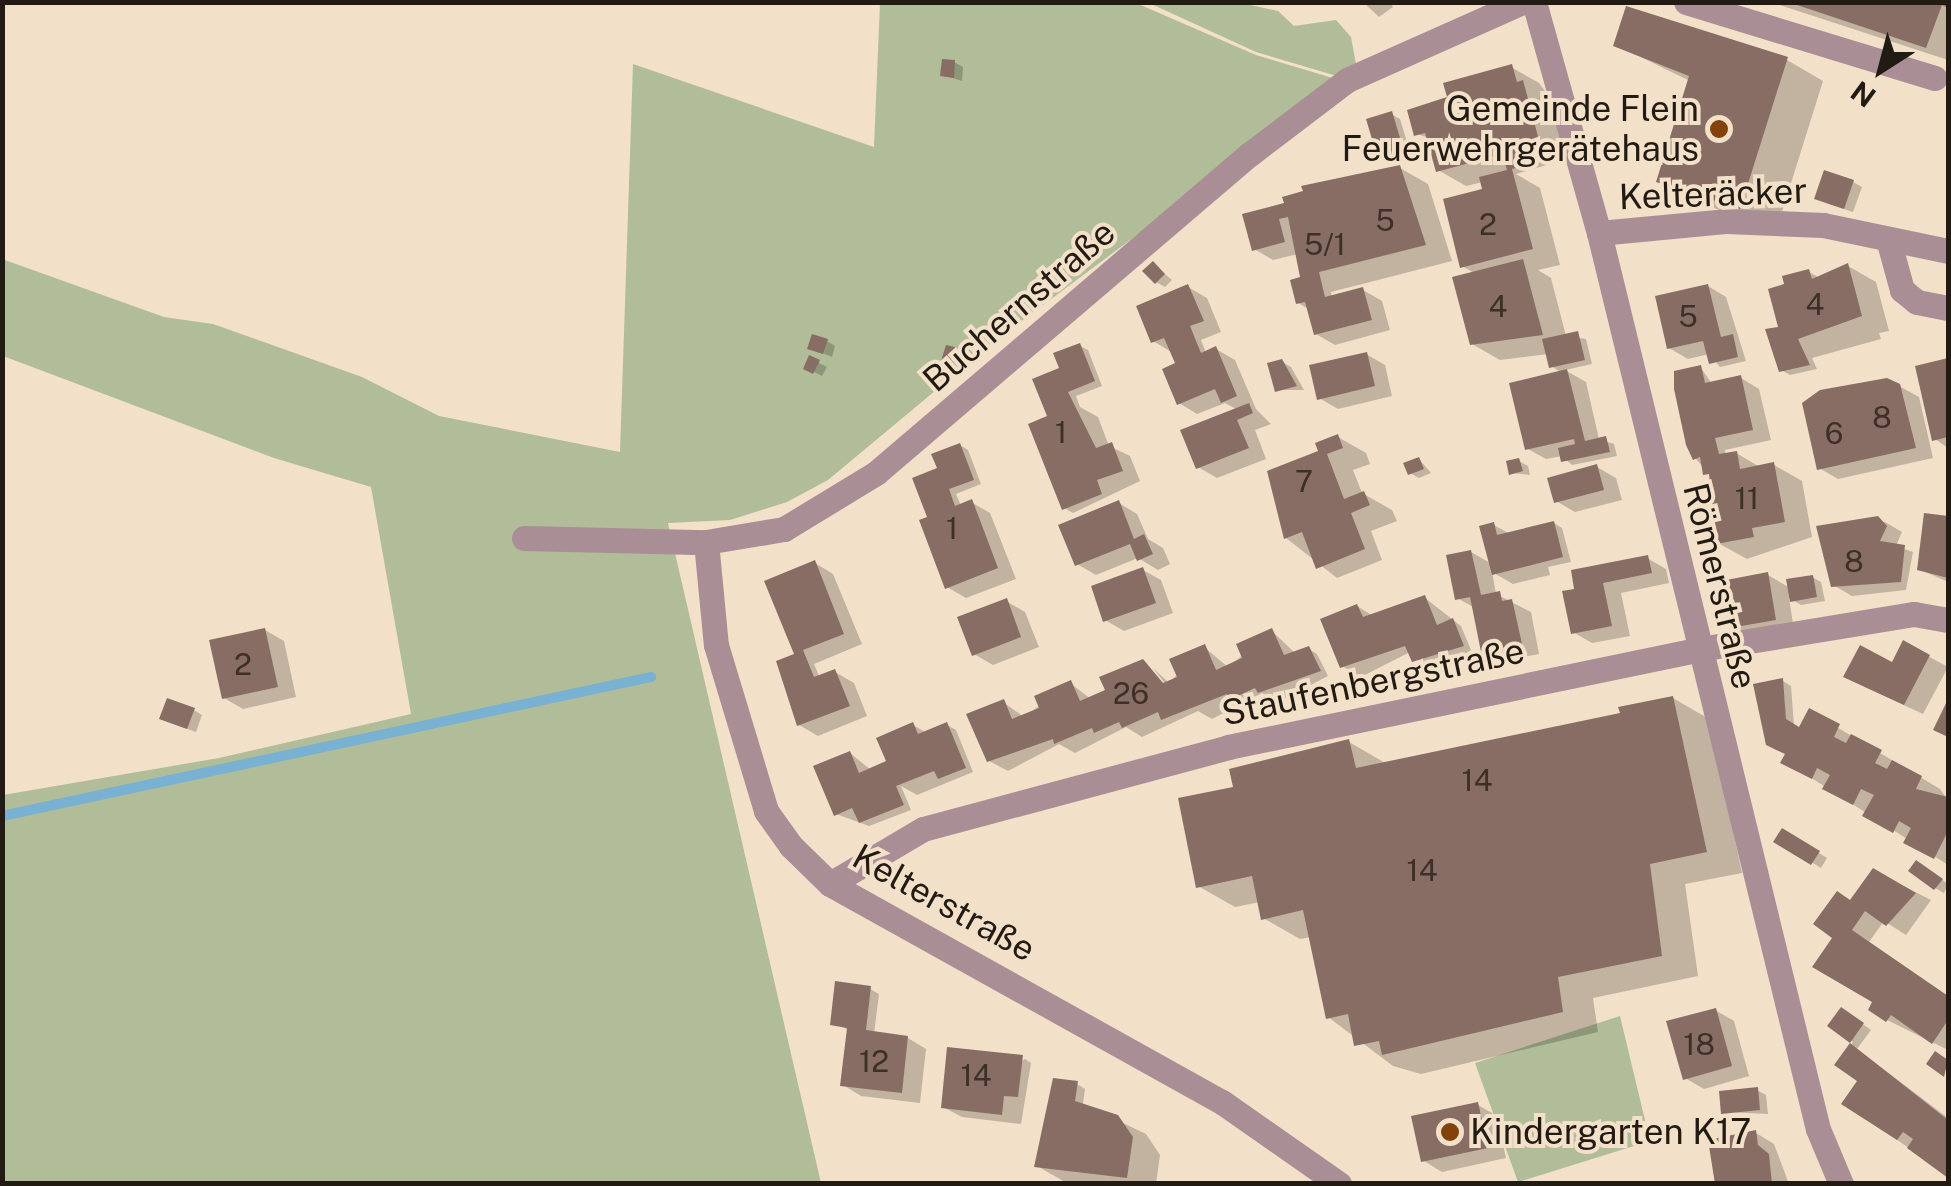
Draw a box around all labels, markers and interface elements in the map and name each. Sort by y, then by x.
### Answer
north arrow [1831,20,1931,120]
text: N [1845,75,1882,114]
place label: Gemeinde Flein Feuerwehrgerätehaus [1341,88,1699,170]
marker: Gemeinde Flein Feuerwehrgerätehaus [1708,118,1730,140]
street label: Kelteräcker [1618,170,1808,218]
house number: 5 [1375,202,1395,238]
house number: 2 [1479,206,1497,242]
street label: Buchernstraße [915,211,1123,401]
house number: 5/1 [1304,226,1346,262]
house number: 4 [1806,286,1824,322]
house number: 4 [1489,288,1507,324]
house number: 5 [1678,298,1698,334]
house number: 8 [1872,399,1892,435]
house number: 1 [1055,414,1067,450]
house number: 6 [1825,415,1843,451]
house number: 7 [1295,463,1313,499]
street label: Römerstraße [1674,479,1766,693]
house number: 11 [1735,480,1759,516]
house number: 1 [946,510,958,546]
house number: 8 [1844,543,1864,579]
street label: Staufenbergstraße [1218,629,1528,735]
house number: 2 [234,646,252,682]
house number: 26 [1113,675,1149,711]
house number: 14 [1461,762,1493,798]
street label: Kelterstraße [845,836,1043,970]
house number: 14 [1406,852,1438,888]
house number: 18 [1683,1026,1715,1062]
house number: 12 [859,1043,889,1079]
house number: 14 [960,1057,992,1093]
place label: Kindergarten K17 [1470,1111,1751,1153]
marker: Kindergarten K17 [1439,1121,1461,1143]

